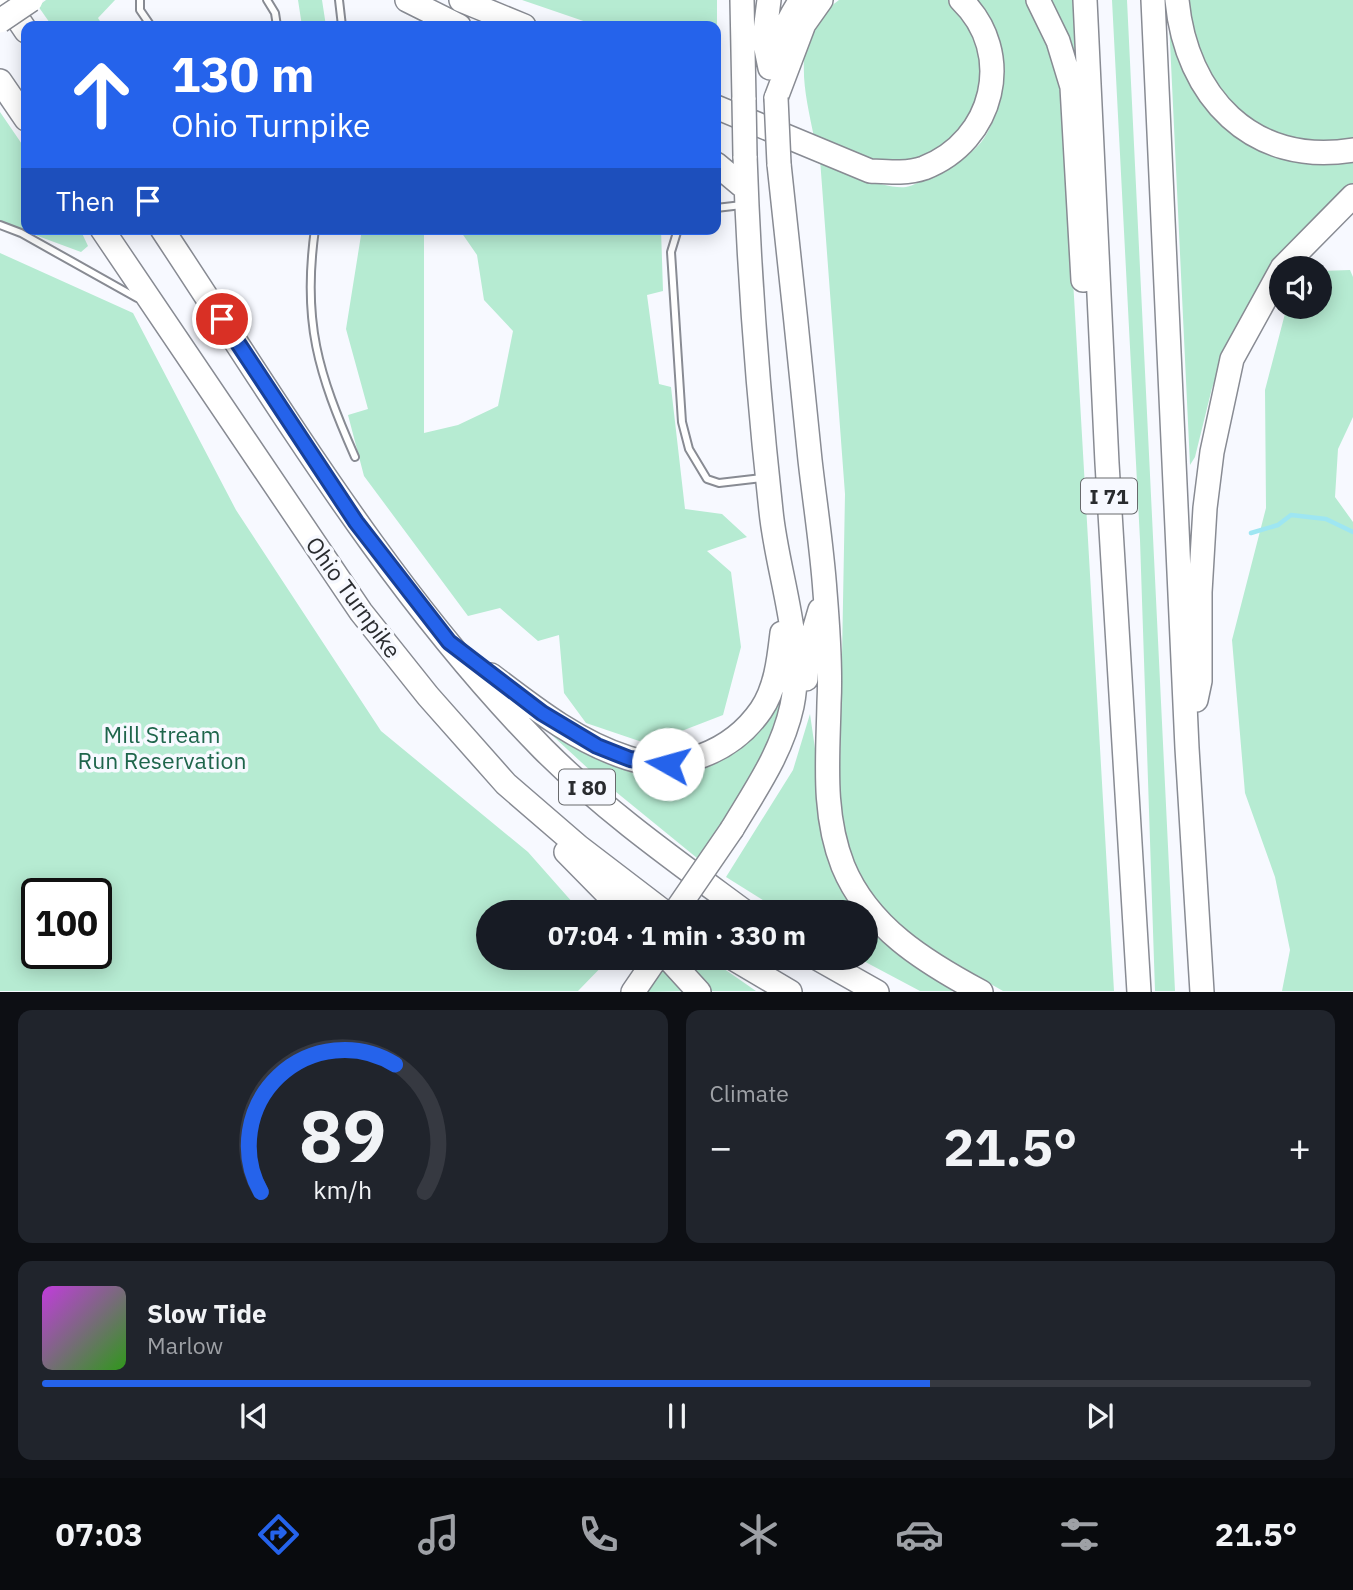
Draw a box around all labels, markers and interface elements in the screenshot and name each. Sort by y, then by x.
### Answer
text: 130 m [171,42,315,105]
icon: ahead [56,49,147,140]
text: Ohio Turnpike [171,104,371,146]
icon: arrive [129,182,167,220]
text: Then [56,184,115,218]
map controls [1269,256,1332,319]
button: sound [1269,256,1332,319]
pin [192,289,252,349]
icon: arrive [203,300,241,338]
road number: I 71 [1081,478,1137,514]
street label: Ohio Turnpike [300,530,408,664]
park label: Mill Stream Run Reservation [78,719,246,775]
position arrow [631,727,705,801]
road number: I 80 [559,770,615,804]
speed limit sign: 100 [21,878,112,969]
text: 07:04 · 1 min · 330 m [548,918,806,952]
text: Climate [710,1078,789,1108]
text: 89 [299,1088,386,1183]
text: 21.5° [943,1113,1077,1180]
text: − [710,1122,732,1171]
text: + [1288,1122,1311,1171]
text: km/h [313,1173,372,1206]
text: Slow Tide [147,1296,267,1330]
text: Marlow [147,1330,223,1360]
icon: previous [235,1397,273,1435]
icon: pause [658,1397,696,1435]
icon: next [1081,1397,1119,1435]
icon: directions [254,1510,303,1559]
icon: music [414,1510,463,1559]
icon: phone [574,1510,623,1559]
icon: climate [734,1510,783,1559]
icon: car [895,1510,944,1559]
icon: filters [1055,1510,1104,1559]
text: 07:03 [56,1513,143,1555]
text: 21.5° [1215,1513,1297,1555]

